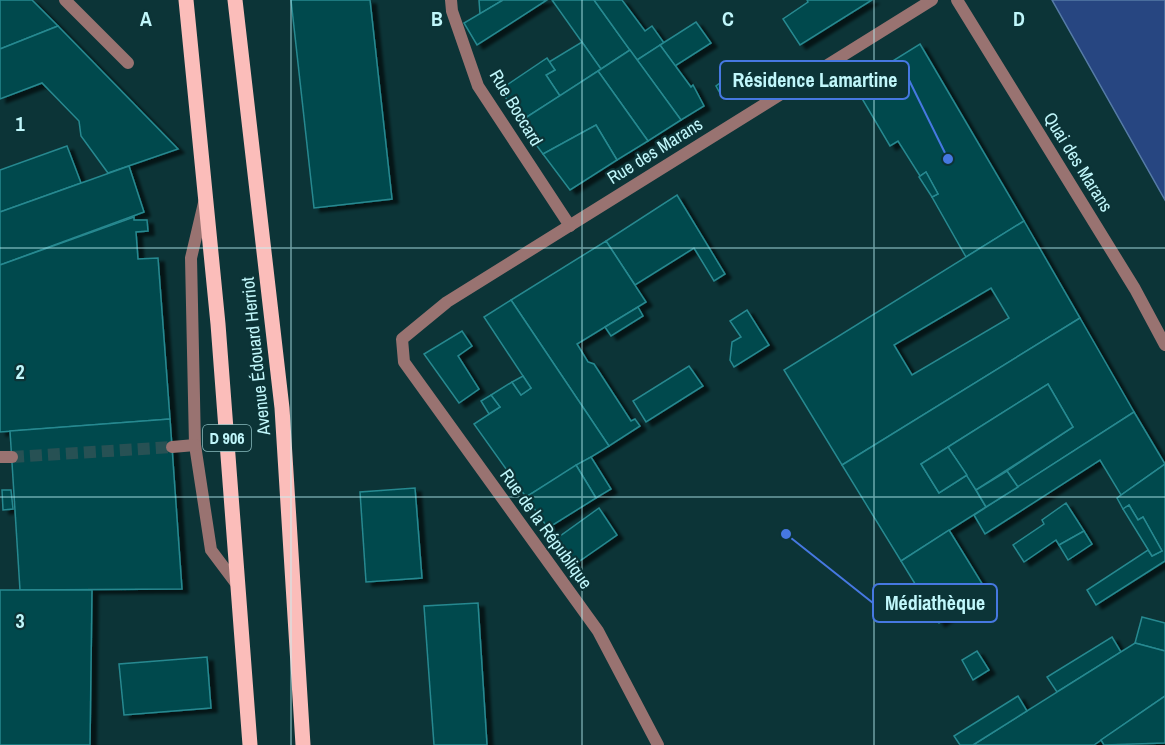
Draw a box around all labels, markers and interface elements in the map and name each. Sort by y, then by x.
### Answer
text: A [140,5,152,32]
text: B [431,5,443,32]
text: C [722,5,734,32]
text: D [1013,5,1025,32]
callout: Résidence Lamartine [720,61,909,99]
street label: Rue Boccard [484,65,549,151]
text: Résidence Lamartine [733,66,897,93]
street label: Quai des Marans [1038,107,1119,216]
text: 1 [15,110,25,137]
street label: Rue des Marans [602,111,707,190]
street label: Avenue Édouard Herriot [235,276,276,437]
text: 2 [15,358,25,385]
road number: D 906 [203,425,251,451]
street label: Rue de la République [494,464,598,594]
callout: Médiathèque [873,584,997,622]
text: Médiathèque [885,589,985,616]
text: 3 [15,607,25,634]

